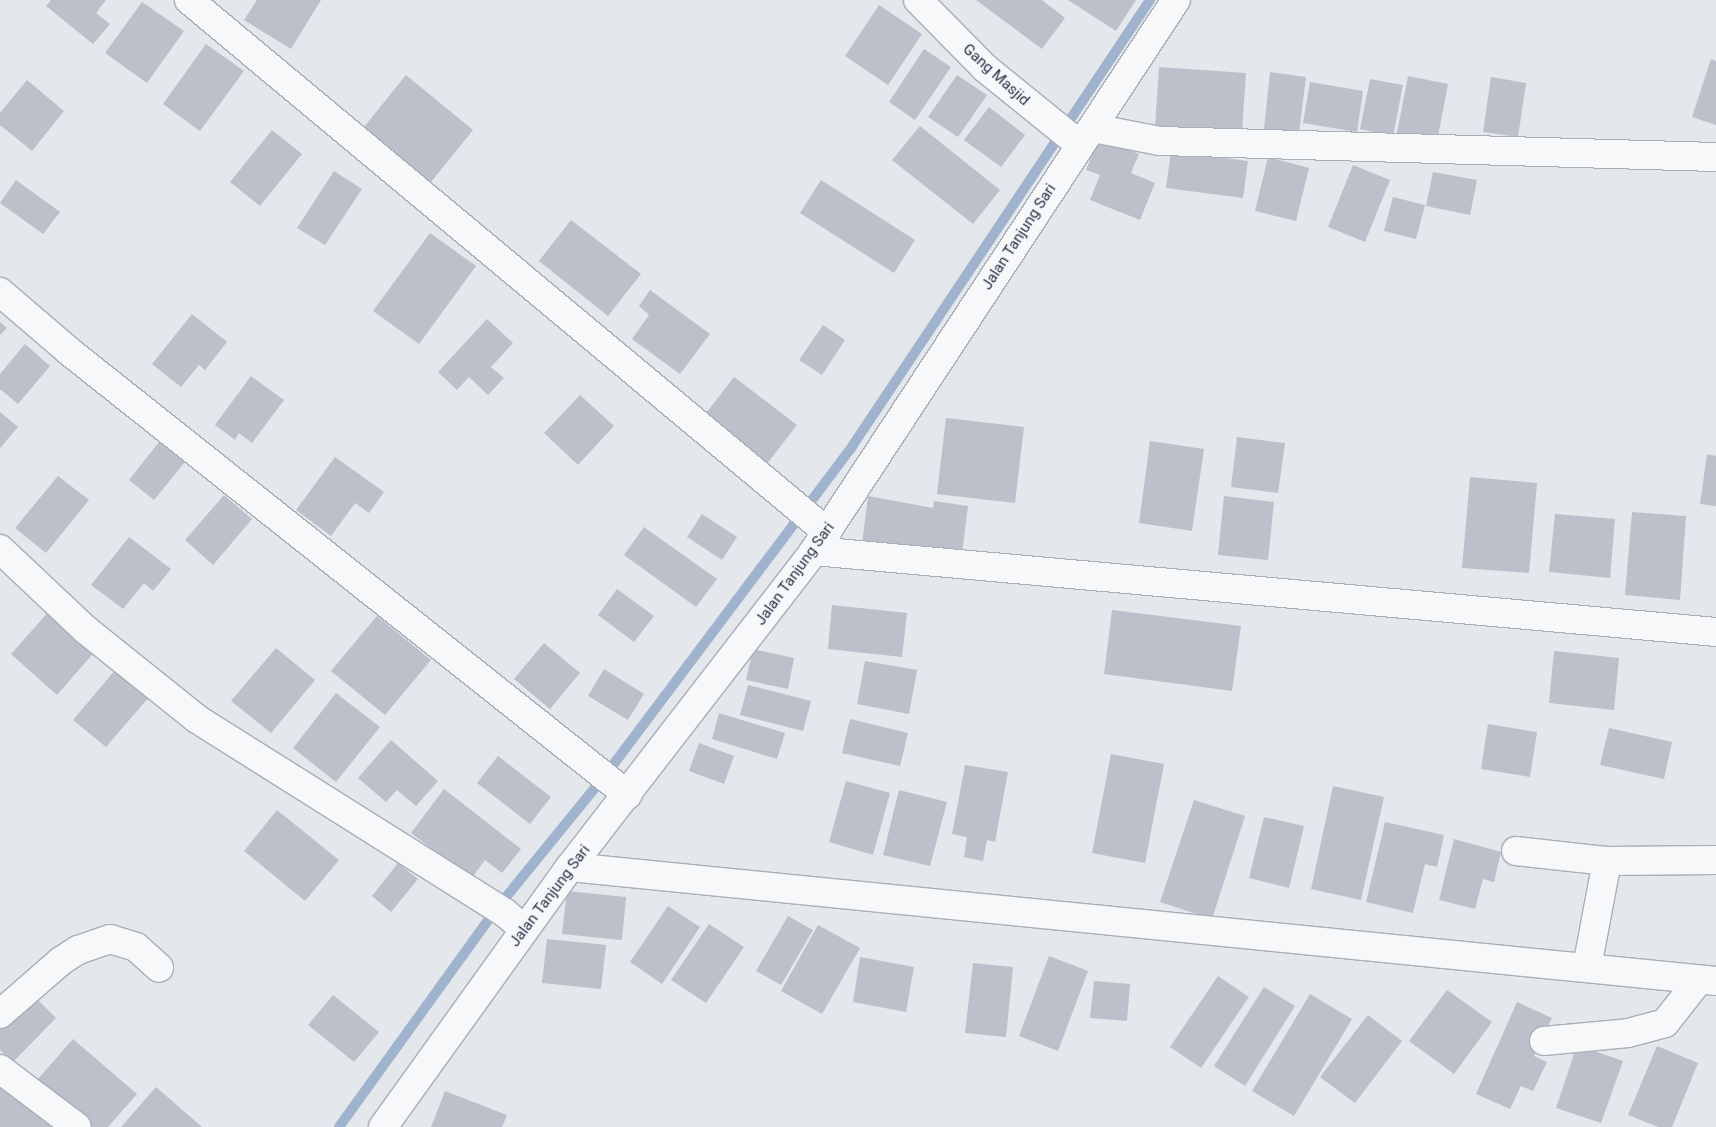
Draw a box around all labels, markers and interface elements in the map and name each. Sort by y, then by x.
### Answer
street label: Gang Masjid [959,40,1033,110]
street label: Jalan Tanjung Sari [978,181,1060,293]
street label: Jalan Tanjung Sari [752,519,838,629]
street label: Jalan Tanjung Sari [506,842,594,950]

